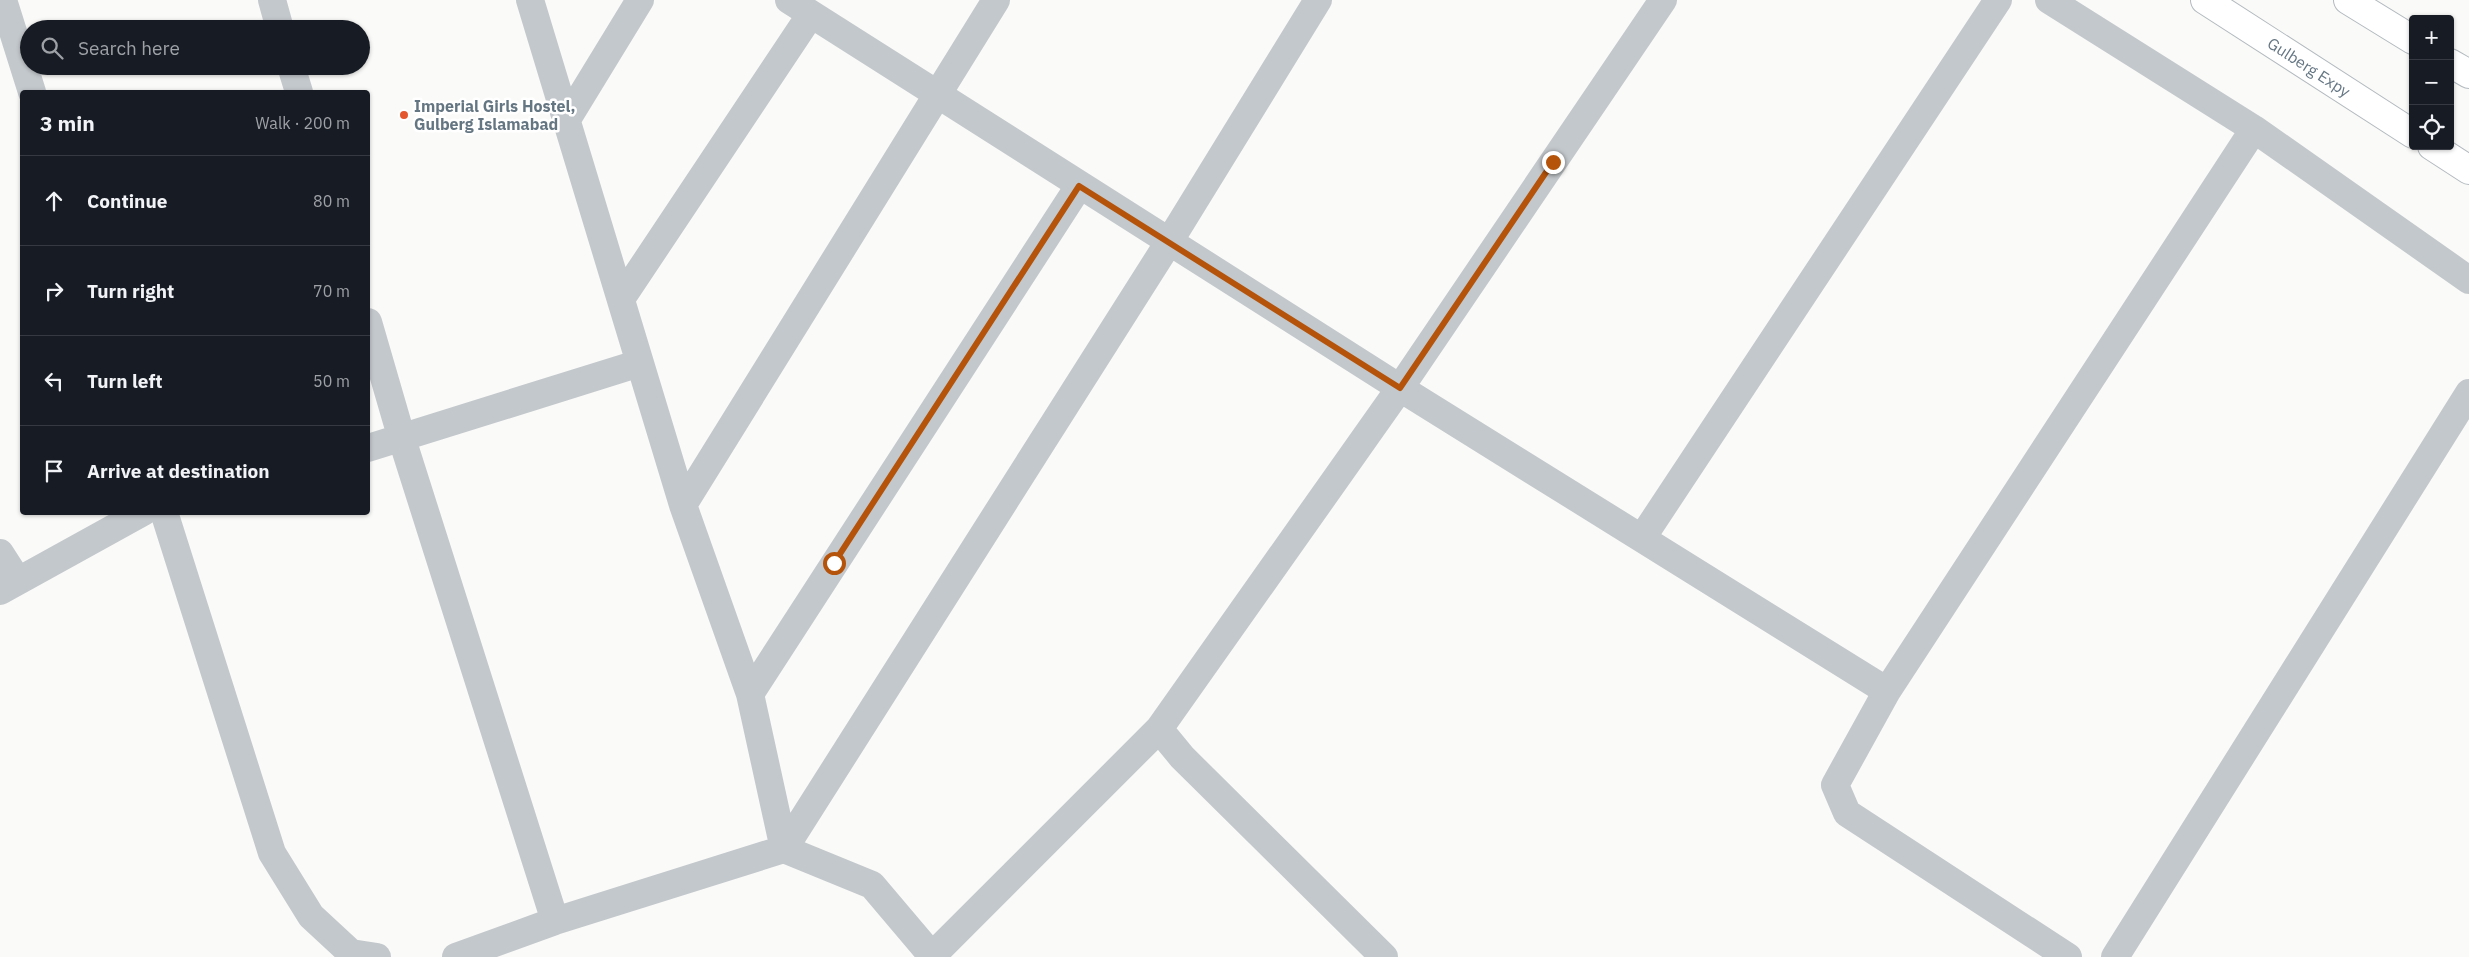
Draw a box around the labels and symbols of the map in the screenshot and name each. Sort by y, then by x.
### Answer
street label: Gulberg Expy [2264,33,2354,101]
place label: Imperial Girls Hostel, Gulberg Islamabad [414,96,576,134]
marker: Imperial Girls Hostel, Gulberg Islamabad [398,109,410,121]
route end [1542,151,1565,174]
route start [823,552,846,575]

